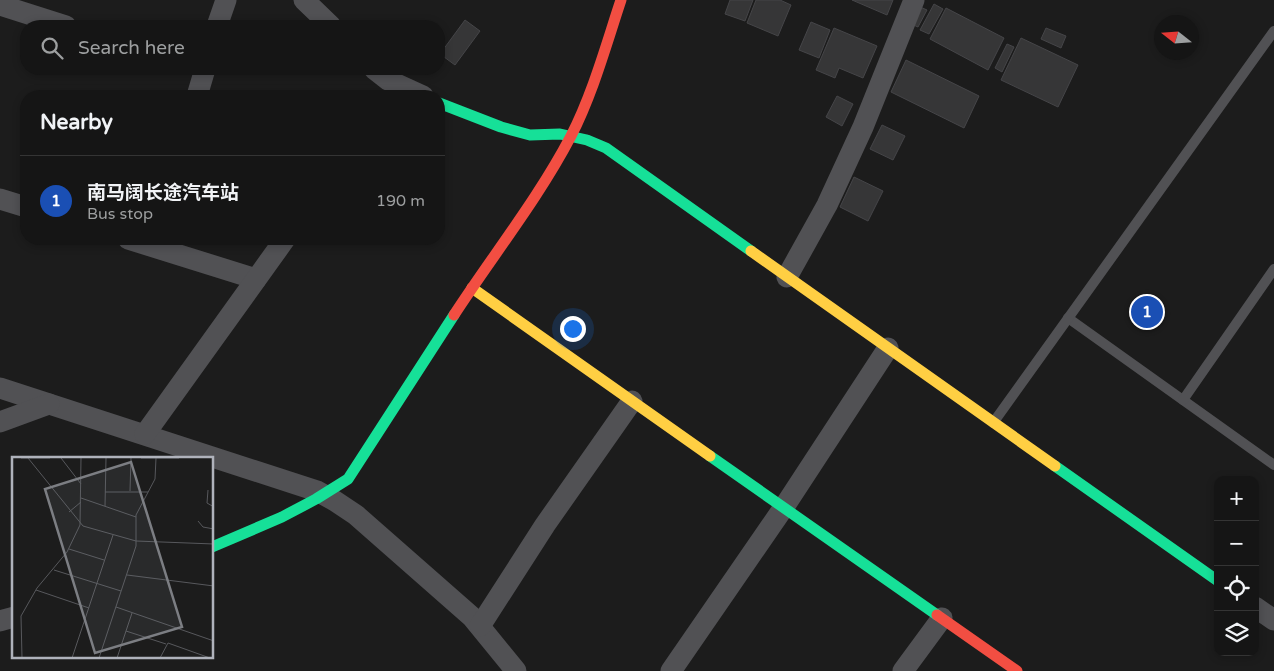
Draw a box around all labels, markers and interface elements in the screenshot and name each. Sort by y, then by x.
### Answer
north arrow [1154,15,1199,60]
search box [20,20,445,75]
icon: search [38,34,66,62]
text: Search here [78,37,185,59]
text: Nearby [40,110,113,135]
text: 南马阔长途汽车站 [87,182,239,204]
text: 1 [51,191,61,211]
text: 190 m [376,191,425,211]
text: Bus stop [87,204,153,224]
pin: 1 [1131,293,1163,331]
your location [560,316,586,342]
inset map [12,457,214,658]
map controls [1214,476,1259,656]
button: + [1214,476,1259,521]
button: − [1214,521,1259,566]
button: locate [1214,566,1259,611]
button: layers [1214,611,1259,656]

